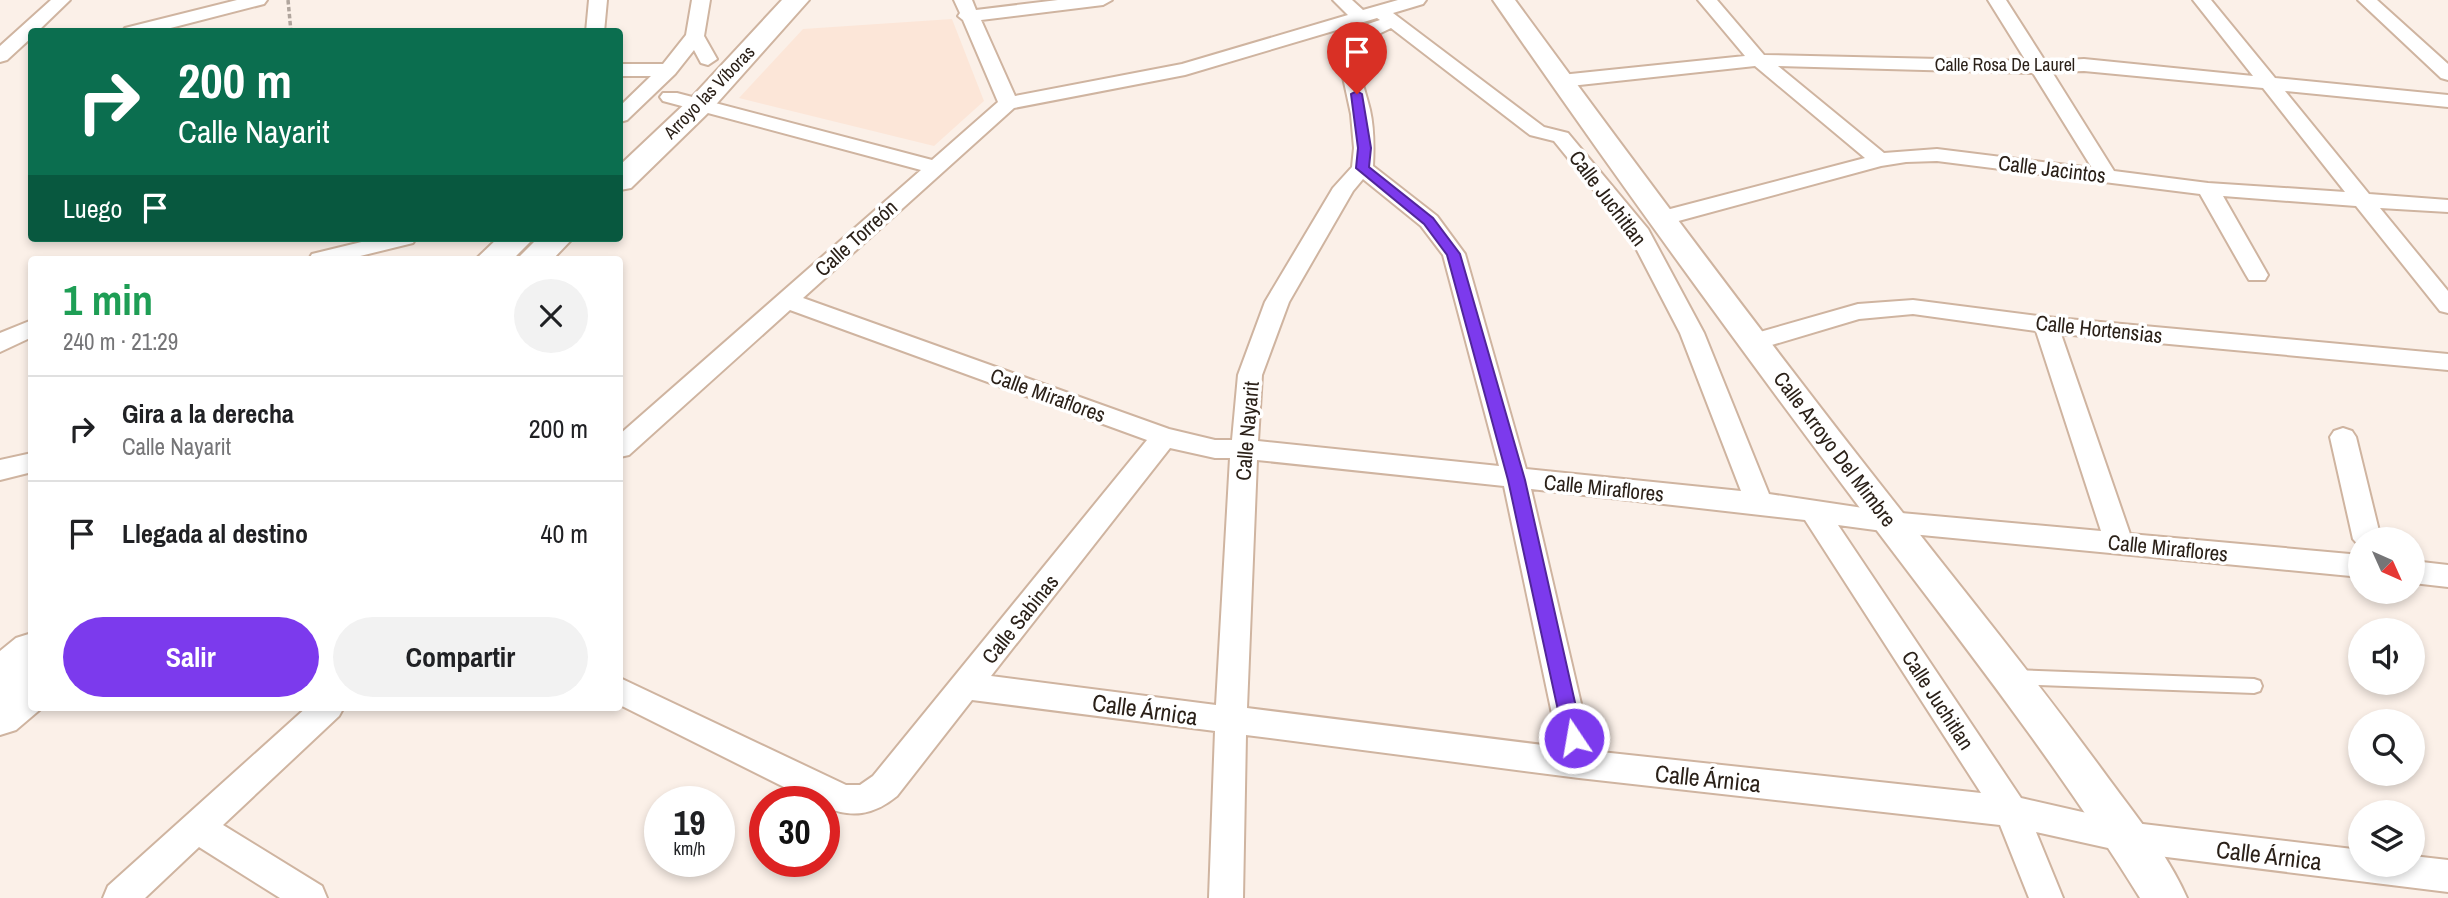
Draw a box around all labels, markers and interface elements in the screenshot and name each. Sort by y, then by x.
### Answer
pin [1327,22,1387,94]
icon: arrive [1338,33,1376,71]
street label: Arroyo las Víboras [657,40,760,145]
text: 200 m [178,47,292,113]
street label: Calle Rosa De Laurel [1935,52,2075,77]
icon: right [63,56,154,147]
text: Calle Nayarit [178,110,330,153]
street label: Calle Juchitlan [1562,144,1654,252]
street label: Calle Jacintos [1997,148,2107,190]
icon: arrive [136,189,174,227]
text: Luego [63,191,122,226]
street label: Calle Torreón [808,193,904,283]
text: 1 min [63,272,153,328]
button: close [514,279,588,353]
street label: Calle Hortensias [2034,308,2164,350]
text: 240 m · 21:29 [63,326,178,357]
street label: Calle Miraflores [986,361,1110,429]
street label: Calle Arroyo Del Mimbre [1767,365,1903,533]
street label: Calle Nayarit [1228,380,1266,482]
text: Gira a la derecha [122,396,294,431]
icon: right [63,410,101,448]
text: 200 m [529,411,588,446]
text: Calle Nayarit [122,431,231,462]
street label: Calle Miraflores [1543,467,1665,509]
icon: arrive [63,515,101,553]
text: Llegada al destino [122,516,308,551]
text: 40 m [541,516,588,551]
street label: Calle Miraflores [2107,527,2229,569]
north arrow [2348,527,2426,604]
map controls [2348,527,2425,877]
street label: Calle Sabinas [975,568,1065,670]
button: Salir [63,617,319,697]
button: Compartir [333,617,588,697]
button: sound [2348,618,2425,695]
street label: Calle Juchitlan [1895,645,1981,755]
street label: Calle Árnica [1090,686,1200,732]
position arrow [1537,701,1611,775]
button: search [2348,709,2425,786]
street label: Calle Árnica [1654,757,1762,799]
speed limit sign: 30 [749,786,840,877]
text: 19 [674,799,705,846]
button: layers [2348,800,2425,877]
street label: Calle Árnica [2214,833,2324,877]
text: km/h [674,836,706,861]

